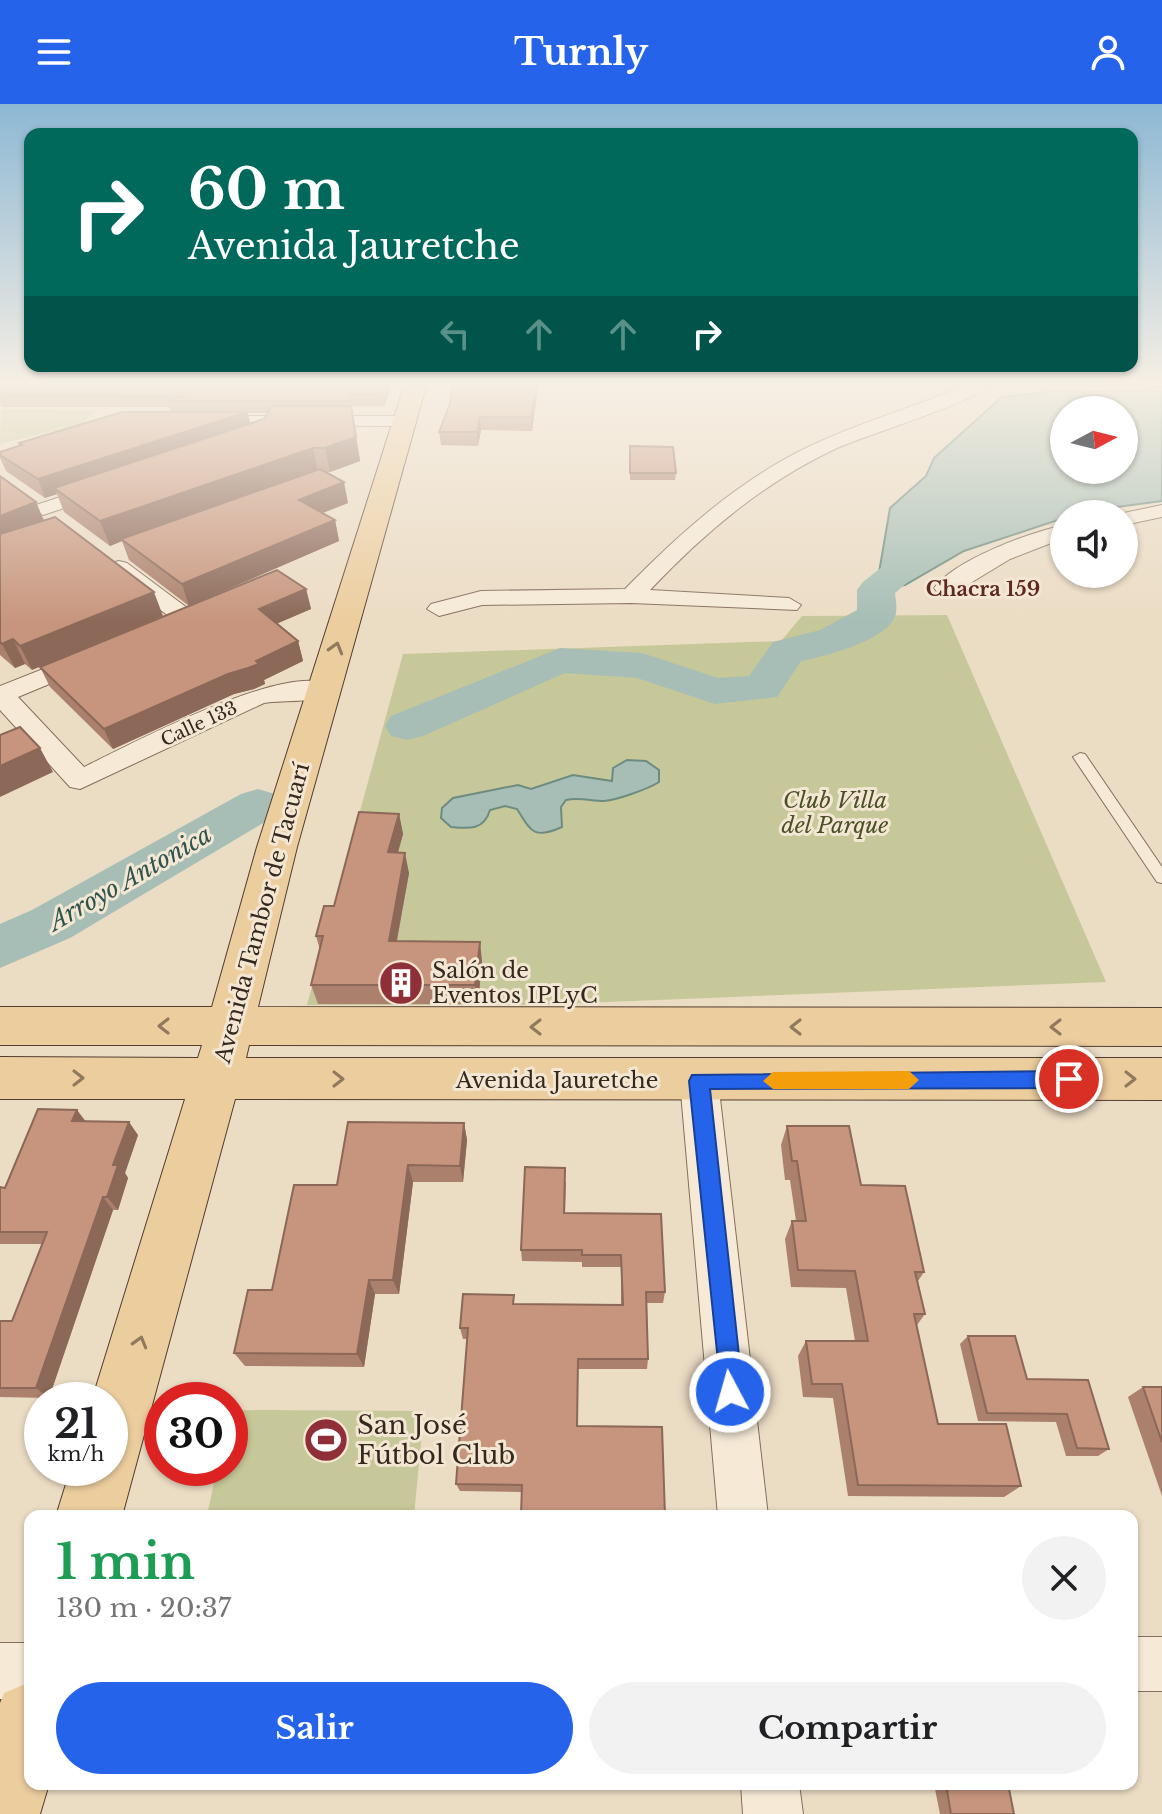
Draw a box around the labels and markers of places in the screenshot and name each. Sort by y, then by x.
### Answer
place label: Salón de Eventos IPLyC [432,957,598,1009]
building icon: Salón de Eventos IPLyC [377,959,425,1007]
pin [1035,1045,1103,1113]
place label: San José Fútbol Club [357,1409,515,1471]
sports icon: San José Fútbol Club [302,1416,350,1464]

